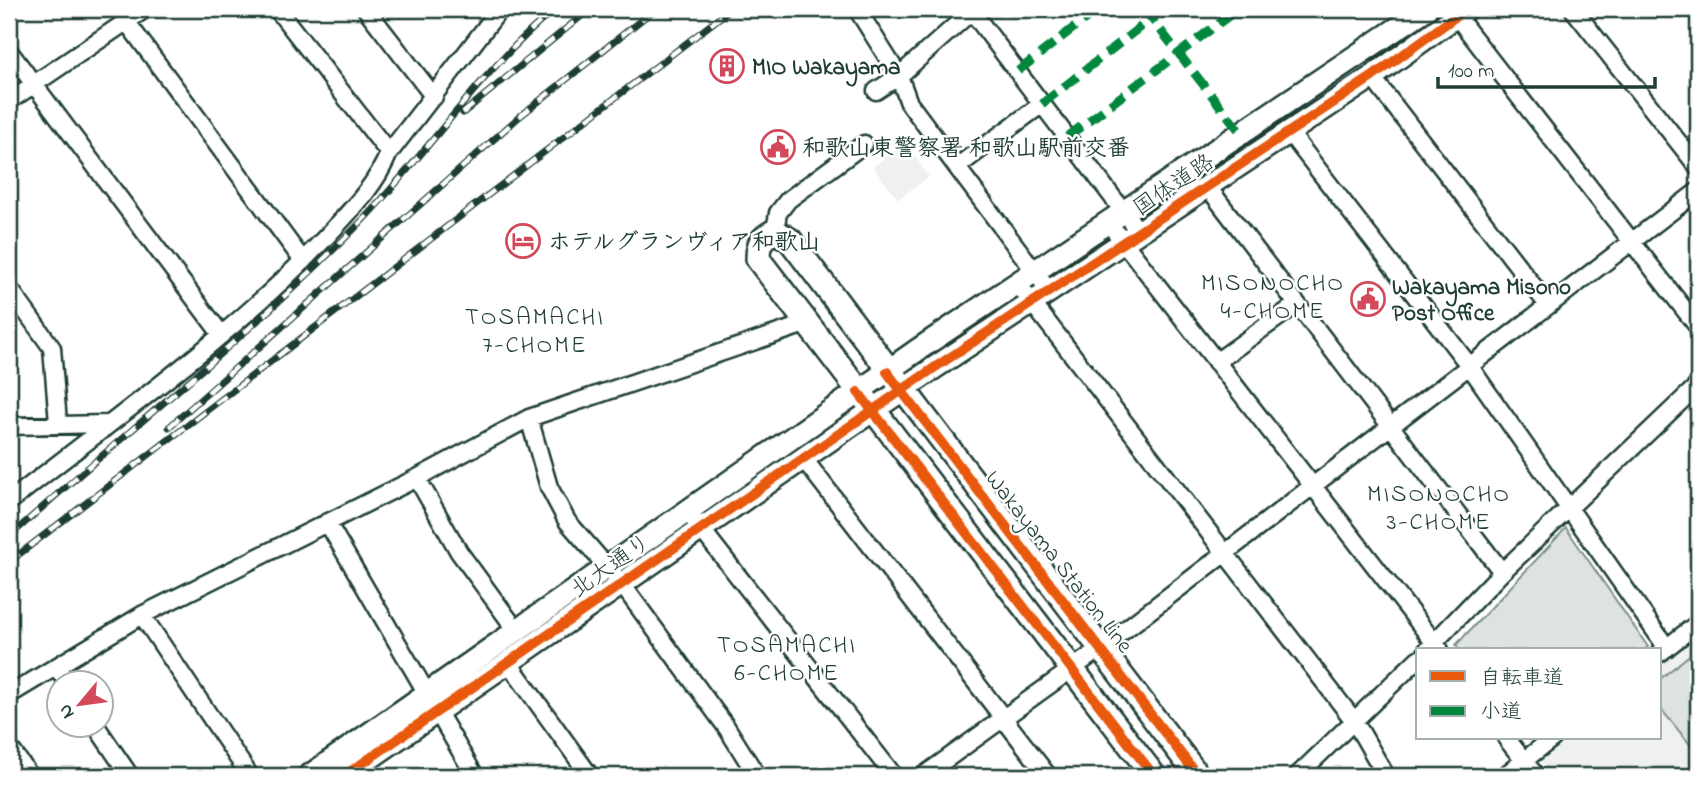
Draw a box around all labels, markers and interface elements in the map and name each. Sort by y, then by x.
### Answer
scale bar [1438,46,1654,90]
building icon: MIO Wakayama [708,47,746,85]
place label: MIO Wakayama [752,52,900,87]
text: 100 m [1448,57,1494,87]
public building icon: 和歌山東警察署 和歌山駅前交番 [759,128,797,166]
place label: 和歌山東警察署 和歌山駅前交番 [802,133,1130,166]
street label: 国体道路 [1127,147,1222,225]
hotel icon: ホテルグランヴィア和歌山 [504,222,542,260]
place label: ホテルグランヴィア和歌山 [548,227,821,260]
district label: MISONOCHO 4-CHOME [1201,267,1345,330]
place label: Wakayama Misono Post Office [1392,272,1571,331]
public building icon: Wakayama Misono Post Office [1349,280,1387,318]
district label: TOSAMACHI 7-CHOME [465,301,605,364]
street label: Wakayama Station Line [974,464,1140,663]
district label: MISONOCHO 3-CHOME [1367,478,1511,541]
street label: 北大通り [564,527,659,607]
district label: TOSAMACHI 6-CHOME [717,629,857,692]
legend [1416,648,1662,740]
text: 自転車道 [1480,664,1564,694]
north arrow [46,670,116,740]
text: 小道 [1480,698,1522,728]
text: N [52,699,82,723]

